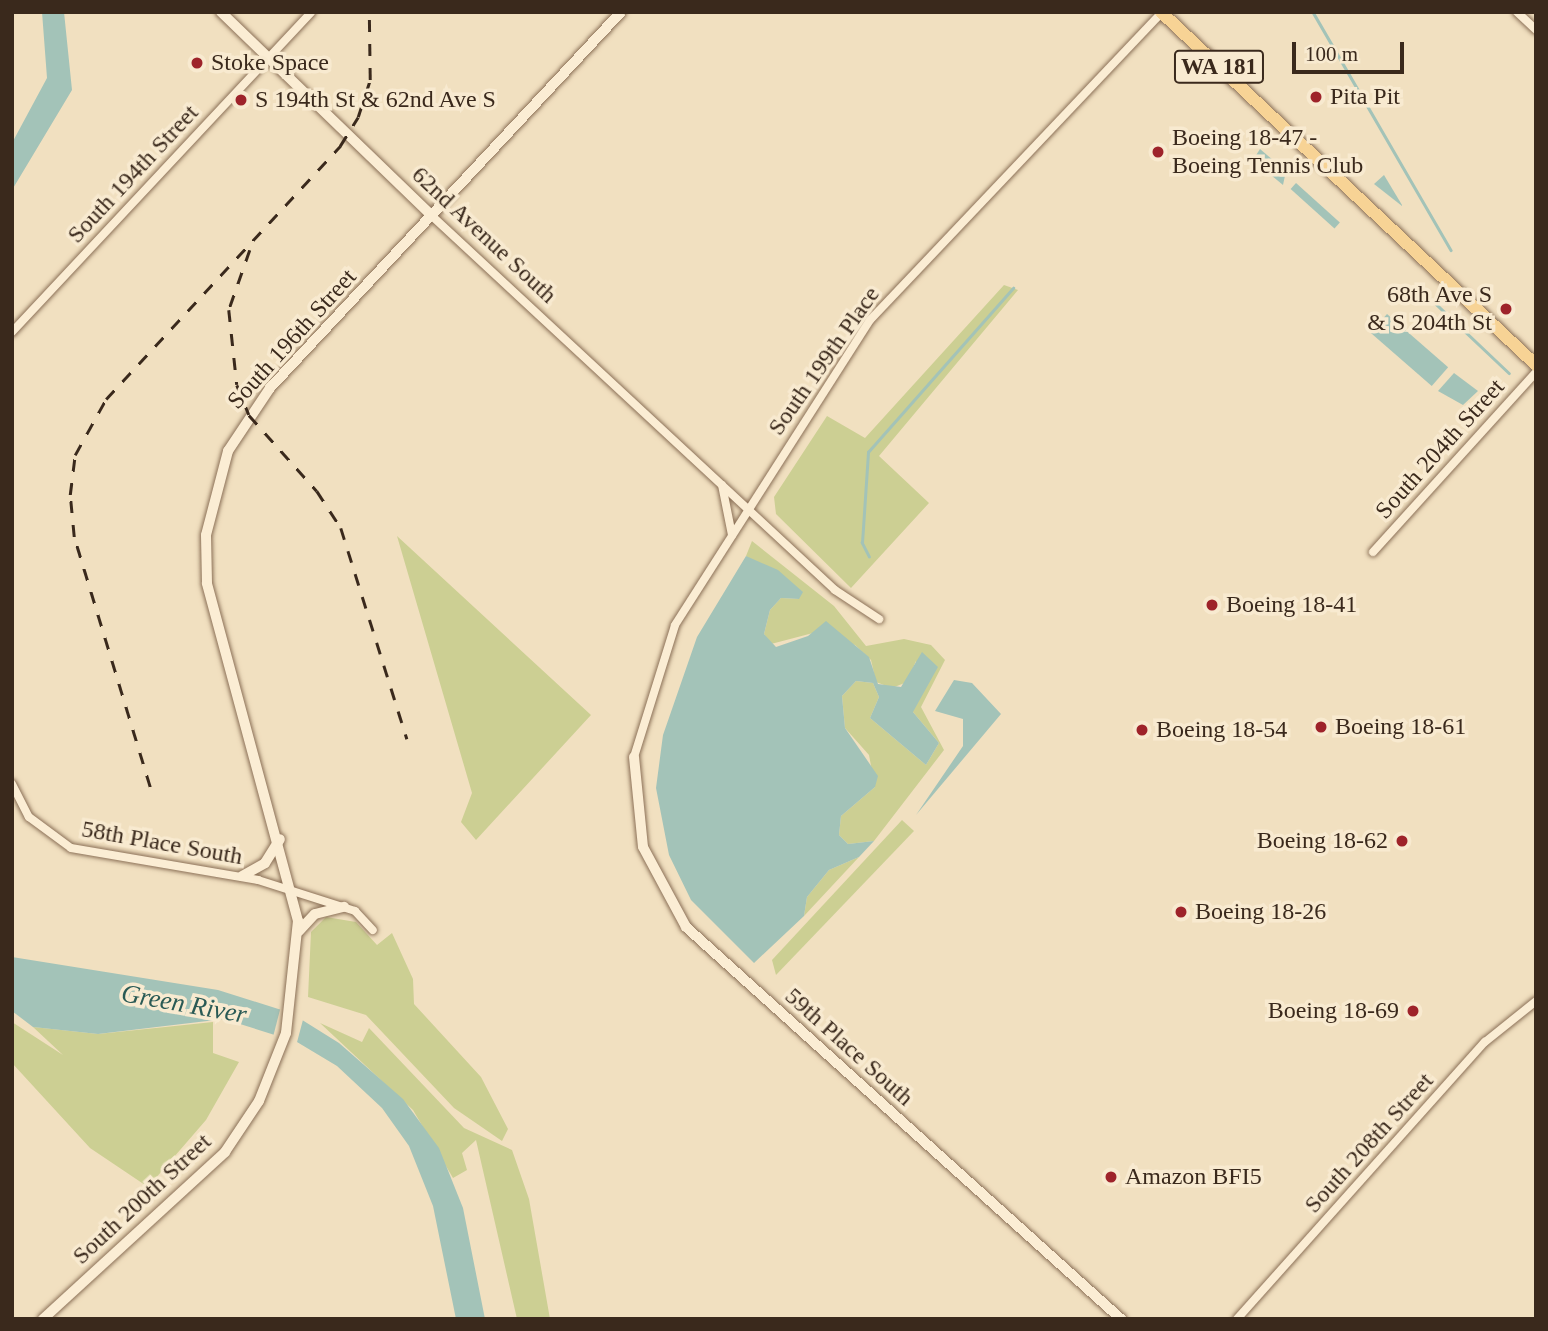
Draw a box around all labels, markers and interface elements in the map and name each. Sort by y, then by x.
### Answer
scale bar [1296,28,1408,72]
text: 100 m [1305,42,1358,66]
road number: WA 181 [1172,48,1266,86]
place label: Stoke Space [211,49,329,77]
marker: Stoke Space [189,55,205,71]
place label: Pita Pit [1330,83,1400,111]
place label: S 194th St & 62nd Ave S [255,86,497,114]
marker: Pita Pit [1308,89,1324,105]
marker: S 194th St & 62nd Ave S [233,92,249,108]
street label: South 194th Street [62,99,204,249]
place label: Boeing 18-47 - Boeing Tennis Club [1172,124,1364,180]
marker: Boeing 18-47 - Boeing Tennis Club [1150,144,1166,160]
street label: 62nd Avenue South [405,160,563,310]
street label: South 196th Street [222,263,362,415]
street label: South 199th Place [762,281,886,441]
place label: 68th Ave S & S 204th St [1367,281,1492,337]
marker: 68th Ave S & S 204th St [1498,301,1514,317]
street label: South 204th Street [1370,373,1510,525]
place label: Boeing 18-41 [1226,591,1357,619]
marker: Boeing 18-41 [1204,597,1220,613]
place label: Boeing 18-61 [1335,713,1466,741]
place label: Boeing 18-54 [1156,716,1287,744]
marker: Boeing 18-61 [1313,719,1329,735]
marker: Boeing 18-54 [1134,722,1150,738]
street label: 58th Place South [79,815,245,871]
place label: Boeing 18-62 [1257,827,1388,855]
marker: Boeing 18-62 [1394,833,1410,849]
place label: Boeing 18-26 [1195,898,1326,926]
marker: Boeing 18-26 [1173,904,1189,920]
water label: Green River [119,978,249,1030]
street label: 59th Place South [779,982,919,1112]
place label: Boeing 18-69 [1268,997,1399,1025]
marker: Boeing 18-69 [1405,1003,1421,1019]
street label: South 208th Street [1299,1067,1439,1219]
street label: South 200th Street [67,1128,217,1270]
place label: Amazon BFI5 [1125,1163,1262,1191]
marker: Amazon BFI5 [1103,1169,1119,1185]

